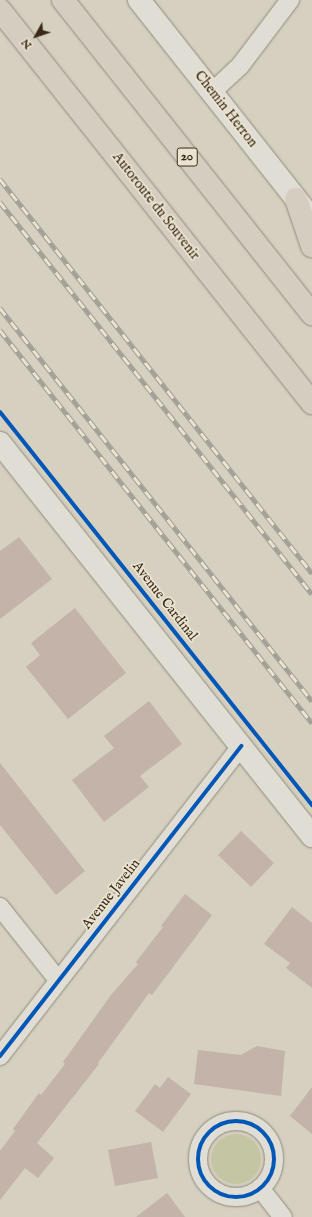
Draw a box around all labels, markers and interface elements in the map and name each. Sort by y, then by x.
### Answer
north arrow [16,16,56,56]
text: N [18,36,35,52]
street label: Chemin Herron [191,67,261,151]
road number: 20 [176,146,198,168]
street label: Autoroute du Souvenir [109,149,203,263]
street label: Avenue Cardinal [129,558,201,644]
street label: Avenue Javelin [78,855,144,933]

